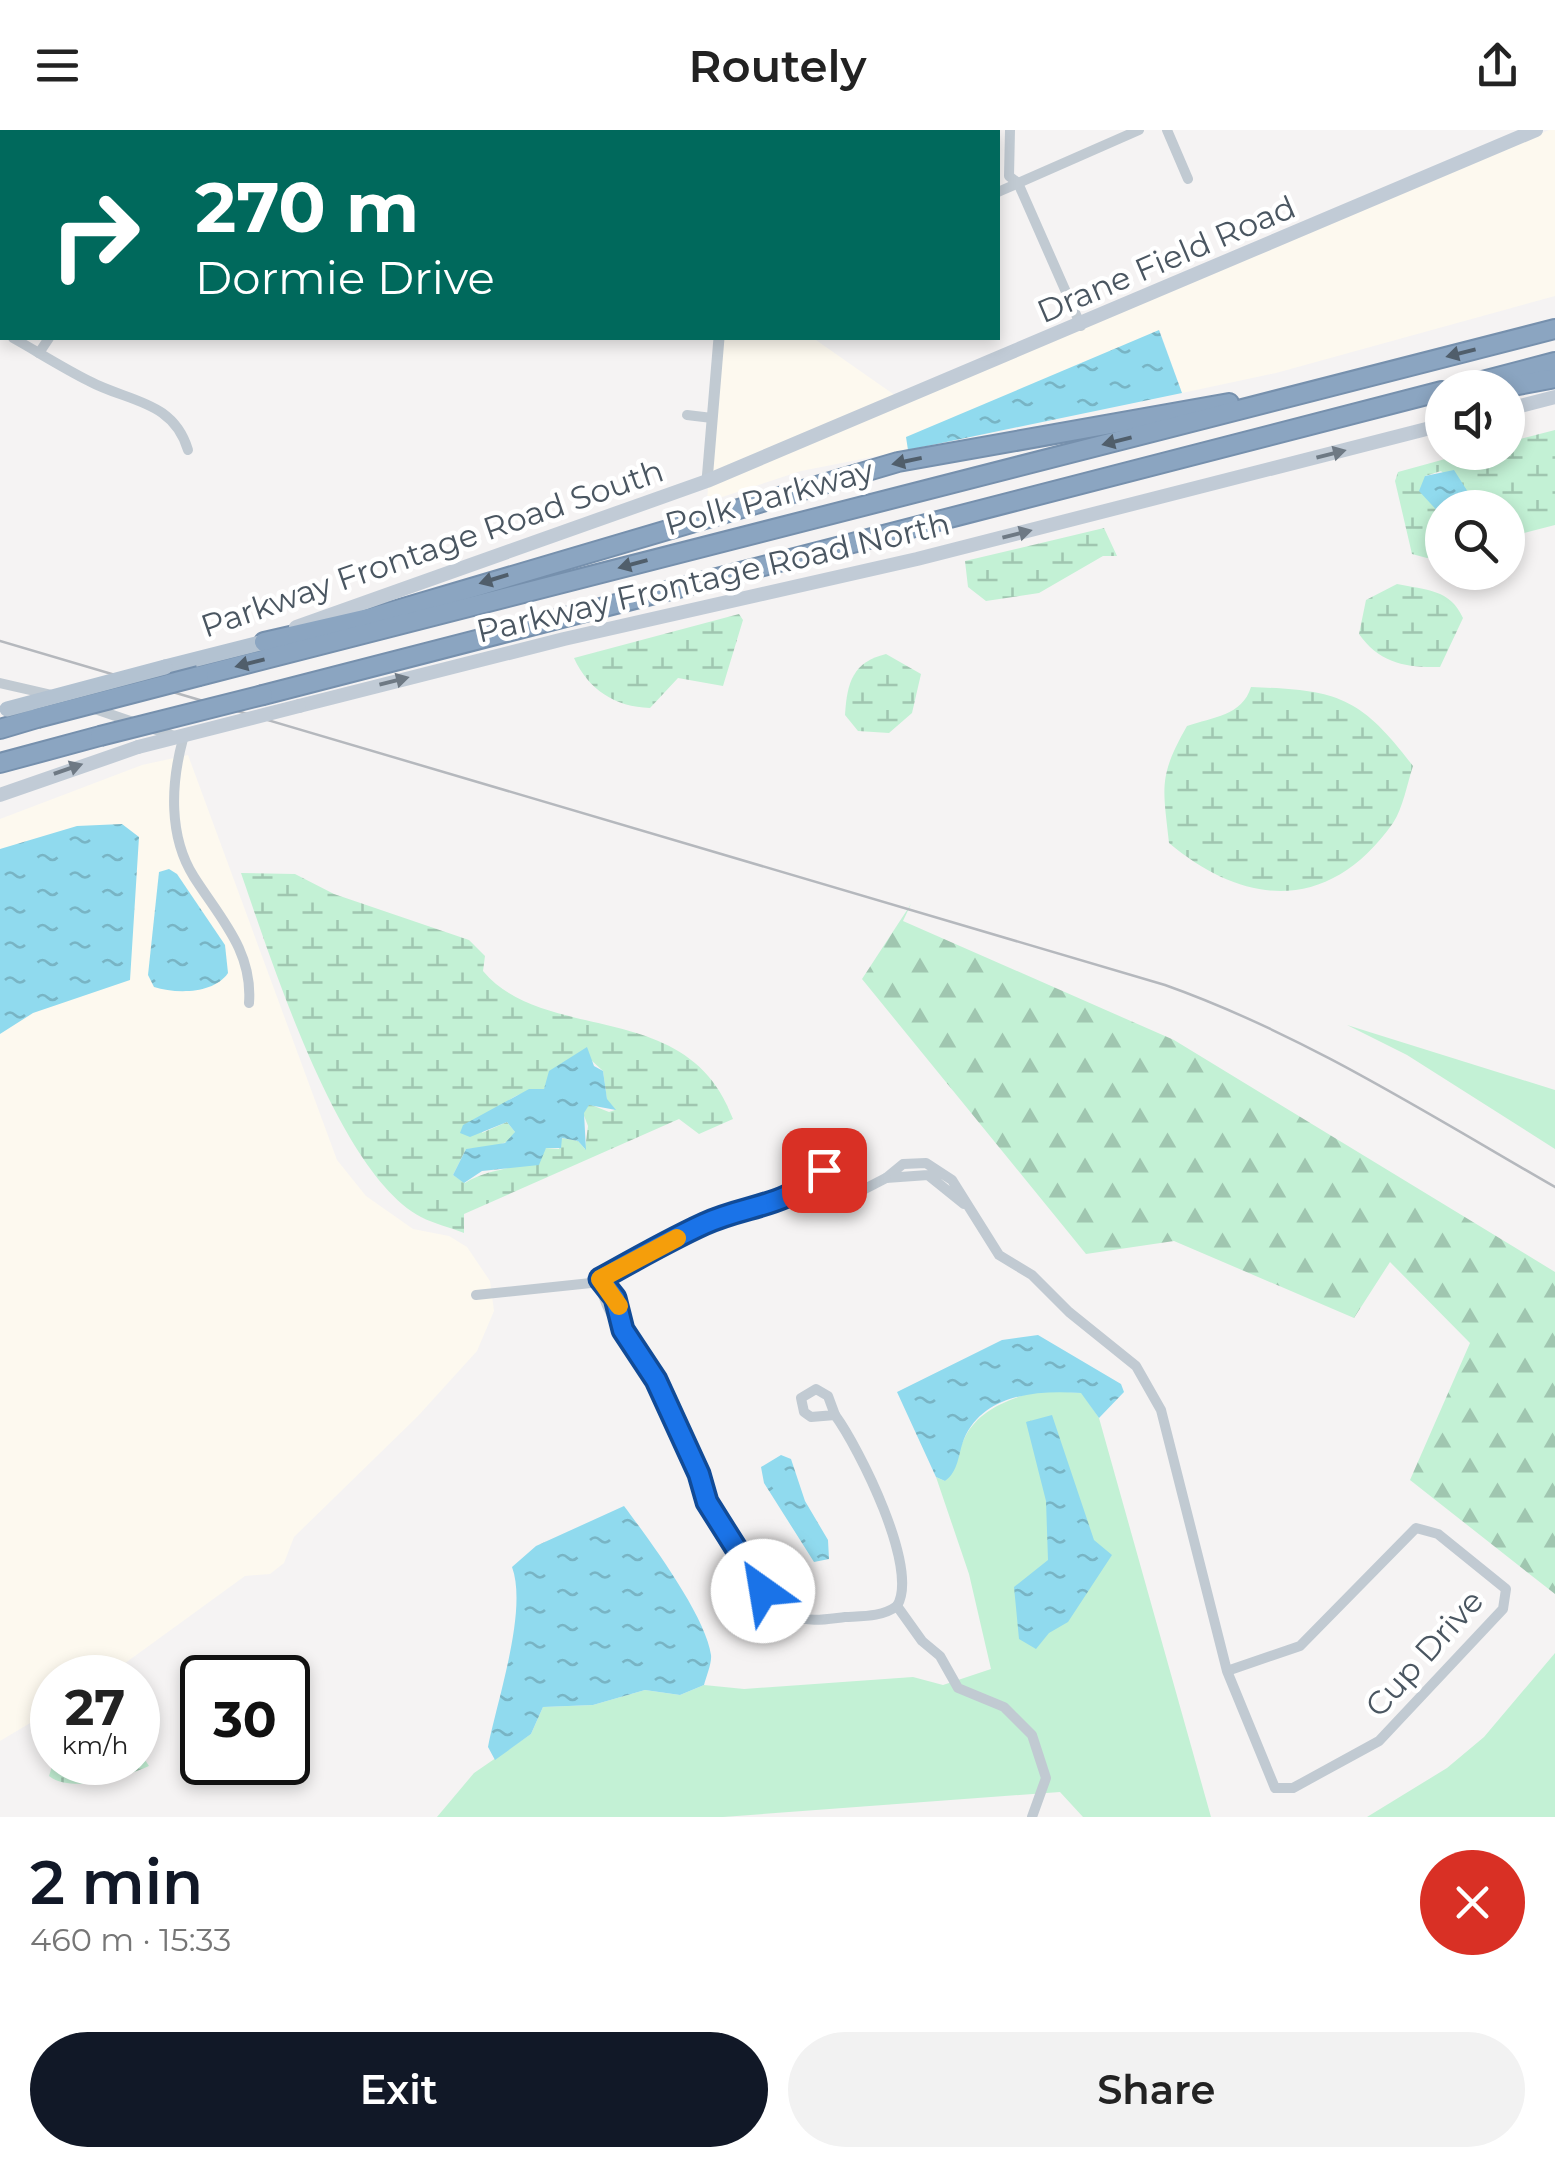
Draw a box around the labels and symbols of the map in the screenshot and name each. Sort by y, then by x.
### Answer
street label: Drane Field Road [1031,187,1301,331]
one-way arrow [1445,345,1476,361]
one-way arrow [1101,434,1132,450]
one-way arrow [1316,445,1347,461]
street label: Parkway Frontage Road South [196,450,668,646]
street label: Polk Parkway [661,450,878,544]
one-way arrow [891,454,922,469]
street label: Parkway Frontage Road North [472,503,954,651]
one-way arrow [1002,526,1033,542]
one-way arrow [617,557,648,573]
one-way arrow [478,573,508,588]
one-way arrow [234,656,265,671]
one-way arrow [379,673,410,689]
one-way arrow [54,761,84,776]
pin [782,1128,867,1213]
position arrow [711,1539,815,1643]
street label: Cup Drive [1357,1581,1491,1725]
speed limit sign: 30 [180,1655,310,1785]

